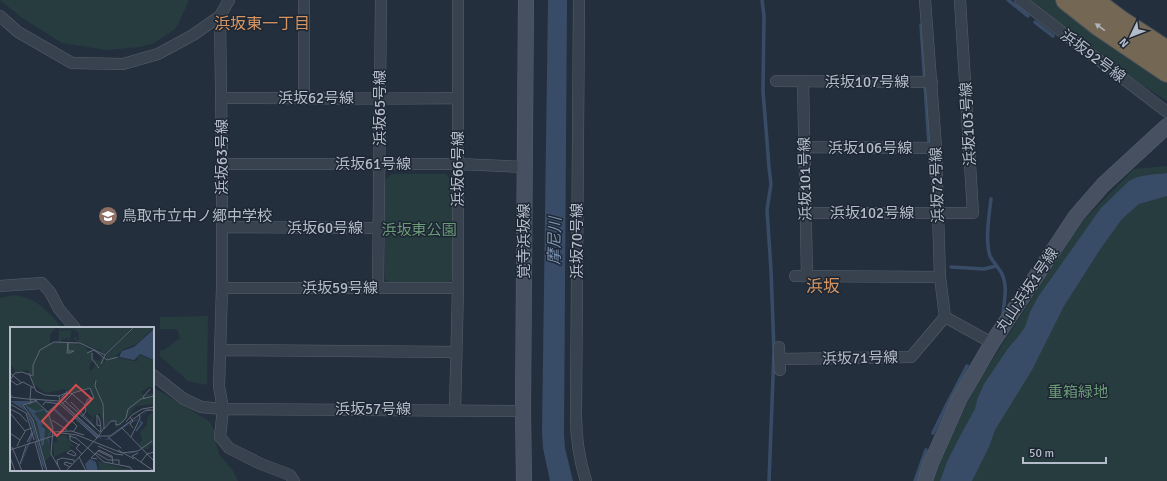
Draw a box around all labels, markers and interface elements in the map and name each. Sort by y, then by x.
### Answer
district label: 浜坂東一丁目 [214,14,310,34]
north arrow [1111,16,1151,56]
one-way arrow [1094,23,1105,31]
street label: 浜坂92号線 [1057,26,1129,86]
text: N [1117,35,1131,50]
street label: 浜坂65号線 [371,70,389,146]
street label: 浜坂107号線 [825,73,909,91]
street label: 浜坂103号線 [957,81,979,167]
street label: 浜坂62号線 [278,89,354,107]
street label: 浜坂63号線 [213,119,231,195]
street label: 浜坂66号線 [449,131,467,207]
street label: 浜坂101号線 [795,137,815,221]
street label: 浜坂106号線 [828,139,912,157]
street label: 浜坂72号線 [927,147,947,223]
street label: 浜坂61号線 [335,155,411,173]
street label: 覚寺浜坂線 [515,203,533,279]
street label: 浜坂70号線 [568,203,586,279]
street label: 浜坂102号線 [830,204,914,222]
school or university icon: 鳥取市立中ノ郷中学校 [97,205,119,227]
place label: 鳥取市立中ノ郷中学校 [122,207,272,225]
water label: 摩尼川 [545,215,565,265]
street label: 浜坂60号線 [287,219,363,237]
park label: 浜坂東公園 [381,221,457,239]
street label: 丸山浜坂1号線 [992,244,1062,336]
district label: 浜坂 [806,276,840,297]
street label: 浜坂59号線 [302,279,378,297]
inset map [10,327,154,471]
street label: 浜坂71号線 [822,348,898,368]
park label: 重箱緑地 [1048,383,1108,401]
street label: 浜坂57号線 [335,400,411,418]
scale bar [1023,439,1106,465]
text: 50 m [1029,446,1054,461]

